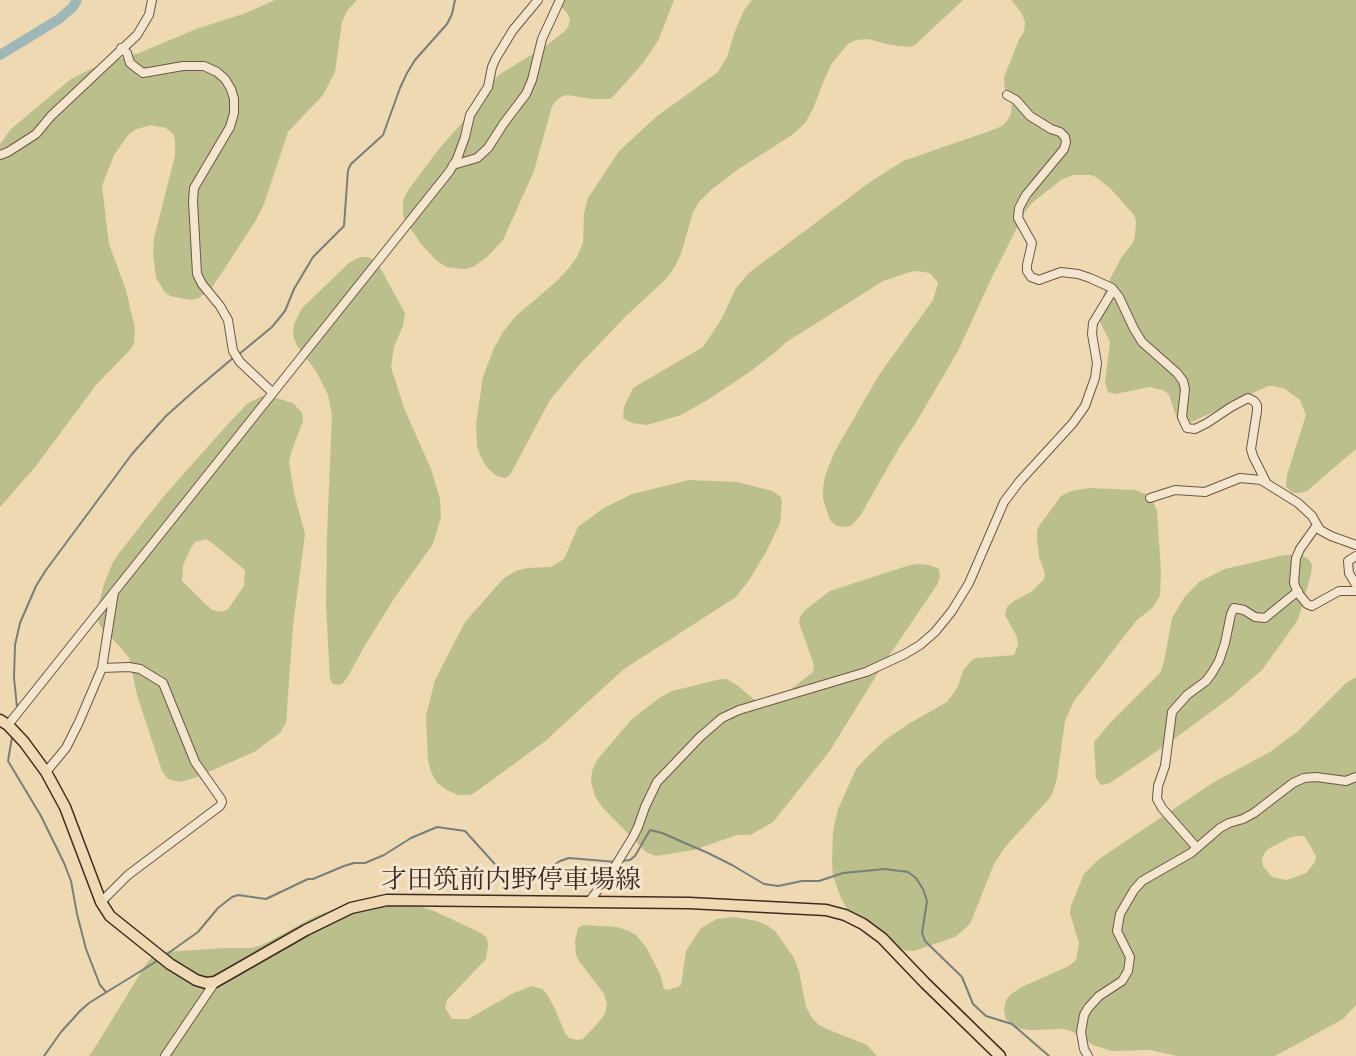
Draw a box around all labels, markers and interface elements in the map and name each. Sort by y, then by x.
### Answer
street label: 才田筑前内野停車場線 [381,865,641,897]

